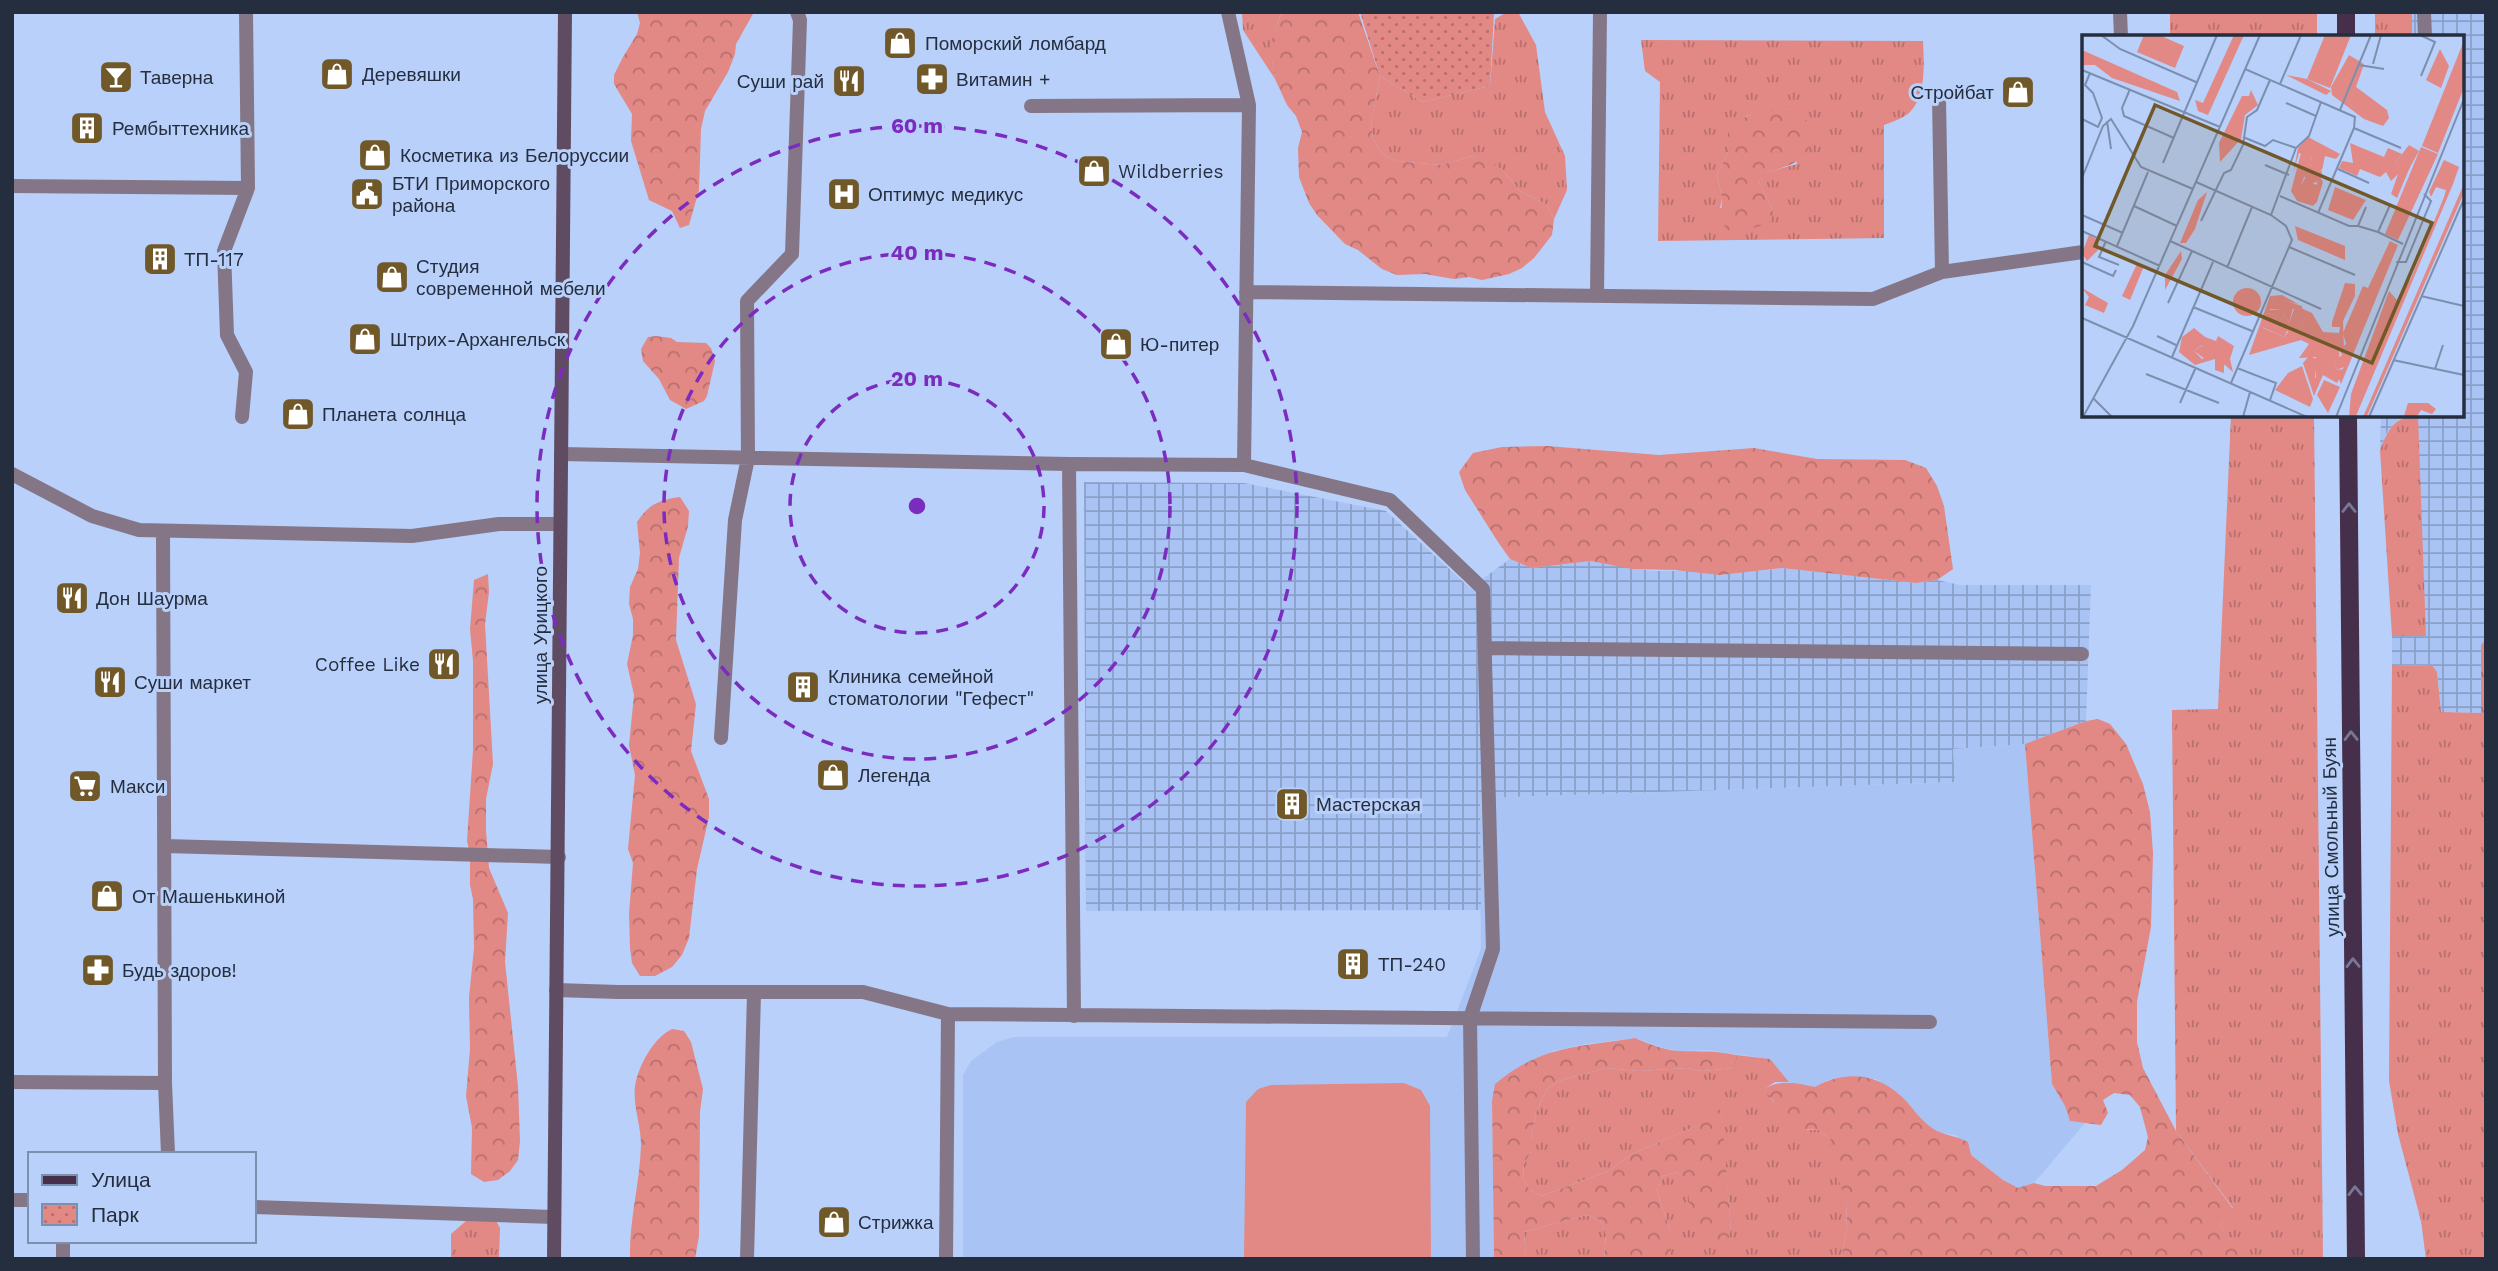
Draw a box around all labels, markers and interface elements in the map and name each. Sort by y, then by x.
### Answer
shop icon: Поморский ломбард [881,24,919,62]
place label: Поморский ломбард [925,32,1106,55]
inset map [2082,35,2463,416]
shop icon: Деревяшки [318,55,356,93]
bar icon: Таверна [97,58,135,96]
pharmacy icon: Витамин + [913,60,951,98]
restaurant icon: Суши рай [830,62,868,100]
place label: Деревяшки [362,63,461,86]
place label: Таверна [140,66,214,89]
place label: Витамин + [956,68,1050,91]
place label: Суши рай [737,70,824,93]
shop icon: Стройбат [1999,73,2037,111]
place label: Стройбат [1911,81,1994,104]
building icon: Рембыттехника [68,109,106,147]
text: 60 m [891,113,943,138]
place label: Рембыттехника [112,117,249,140]
shop icon: Косметика из Белоруссии [356,136,394,174]
place label: Косметика из Белоруссии [400,144,629,167]
shop icon: Wildberries [1075,152,1113,190]
place label: Wildberries [1118,160,1223,183]
place label: БТИ Приморского района [392,172,550,217]
public building icon: БТИ Приморского района [348,175,386,213]
hospital icon: Оптимус медикус [825,175,863,213]
place label: Оптимус медикус [868,183,1023,206]
building icon: ТП-117 [141,240,179,278]
text: 40 m [891,240,943,265]
place label: ТП-117 [184,248,244,271]
place label: Студия современной мебели [416,255,606,300]
shop icon: Студия современной мебели [373,258,411,296]
shop icon: Штрих-Архангельск [346,320,384,358]
shop icon: Ю-питер [1097,325,1135,363]
place label: Штрих-Архангельск [390,328,566,351]
place label: Ю-питер [1140,333,1219,356]
text: 20 m [891,366,943,391]
shop icon: Планета солнца [279,395,317,433]
place label: Планета солнца [322,403,467,426]
centre of rings [905,494,929,518]
one-way arrow [2341,502,2357,513]
street label: улица Урицкого [529,566,552,704]
restaurant icon: Дон Шаурма [53,579,91,617]
place label: Дон Шаурма [96,587,208,610]
restaurant icon: Coffee Like [425,645,463,683]
place label: Coffee Like [315,653,420,676]
restaurant icon: Суши маркет [91,663,129,701]
place label: Клиника семейной стоматологии "Гефест" [828,665,1034,710]
building icon: Клиника семейной стоматологии "Гефест" [784,668,822,706]
place label: Суши маркет [134,671,251,694]
one-way arrow [2343,730,2359,740]
street label: улица Смольный Буян [2318,737,2344,937]
shop icon: Легенда [814,756,852,794]
place label: Легенда [858,764,931,787]
supermarket icon: Макси [66,767,104,805]
place label: Макси [110,775,165,798]
building icon: Мастерская [1273,785,1311,823]
place label: Мастерская [1316,793,1421,816]
shop icon: От Машенькиной [88,877,126,915]
place label: От Машенькиной [132,885,285,908]
building icon: ТП-240 [1334,945,1372,983]
pharmacy icon: Будь здоров! [79,951,117,989]
place label: ТП-240 [1378,953,1446,976]
one-way arrow [2345,957,2361,968]
place label: Будь здоров! [122,959,237,982]
legend [28,1152,256,1243]
text: Улица [91,1167,151,1192]
one-way arrow [2347,1185,2363,1195]
text: Парк [91,1202,139,1227]
shop icon: Стрижка [815,1203,853,1241]
place label: Стрижка [858,1211,934,1234]

